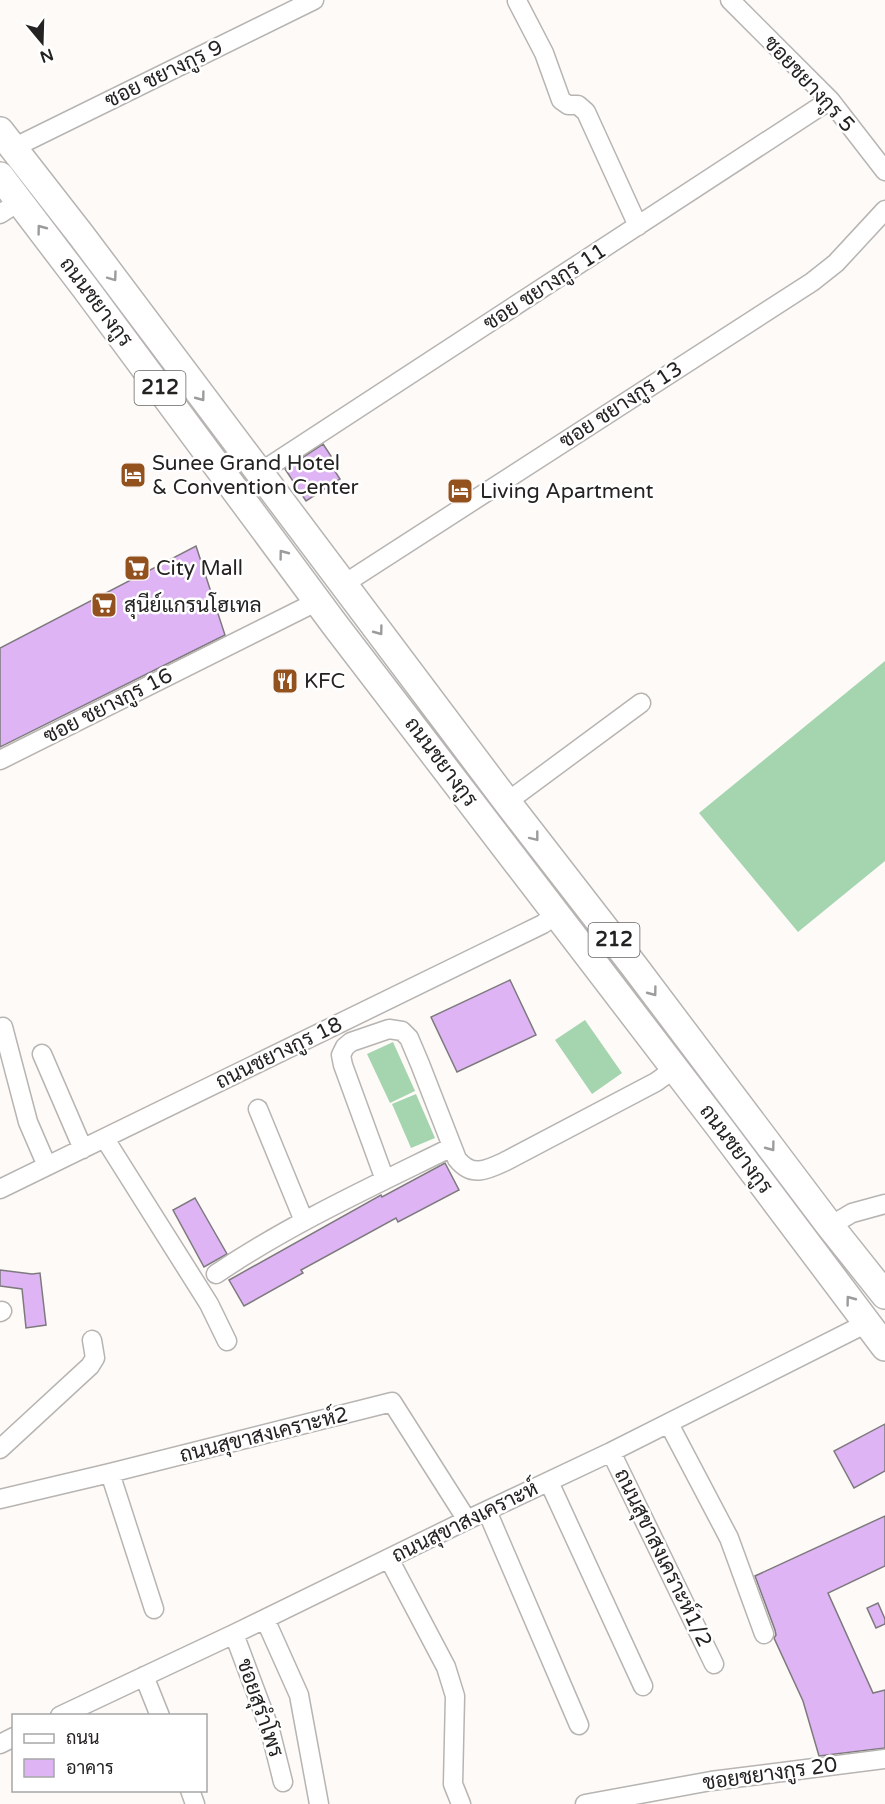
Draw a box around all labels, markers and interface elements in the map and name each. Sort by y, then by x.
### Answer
north arrow [12,12,72,72]
street label: ซอยชยางกูร 5 [757,31,860,139]
street label: ซอย ชยางกูร 9 [101,35,228,115]
text: N [37,44,56,67]
one-way arrow [37,225,48,236]
street label: ซอย ชยางกูร 11 [479,238,612,338]
street label: ถนนชยางกูร [53,252,138,353]
one-way arrow [105,271,116,282]
street label: ซอย ชยางกูร 13 [555,356,688,456]
road number: 212 [134,371,186,405]
one-way arrow [194,390,205,401]
place label: Sunee Grand Hotel & Convention Center [152,451,359,500]
hotel icon: Sunee Grand Hotel & Convention Center [118,460,148,490]
hotel icon: Living Apartment [445,476,475,506]
place label: Living Apartment [480,479,654,504]
one-way arrow [280,549,291,560]
supermarket icon: City Mall [122,553,152,583]
place label: City Mall [156,556,243,581]
supermarket icon: สุนีย์แกรนโฮเทล [89,590,119,620]
place label: สุนีย์แกรนโฮเทล [124,591,262,619]
one-way arrow [372,625,383,636]
street label: ซอย ชยางกูร 16 [39,663,178,751]
restaurant icon: KFC [270,666,300,696]
place label: KFC [304,669,345,694]
street label: ถนนชยางกูร [398,712,483,813]
one-way arrow [527,830,538,841]
road number: 212 [588,923,640,957]
one-way arrow [646,985,657,996]
street label: ถนนชยางกูร 18 [212,1012,347,1096]
street label: ถนนชยางกูร [693,1099,778,1200]
one-way arrow [763,1141,774,1152]
one-way arrow [846,1296,857,1307]
street label: ถนนสุขาสงเคราะห์2 [177,1400,351,1469]
street label: ถนนสุขาสงเคราะห์1/2 [608,1464,719,1652]
street label: ถนนสุขาสงเคราะห์ [387,1474,543,1569]
street label: ชอยสุรำโพร [230,1655,290,1761]
legend [12,1714,207,1792]
text: ถนน [66,1727,99,1749]
street label: ชอยชยางกูร 20 [701,1752,839,1798]
text: อาคาร [66,1757,114,1779]

